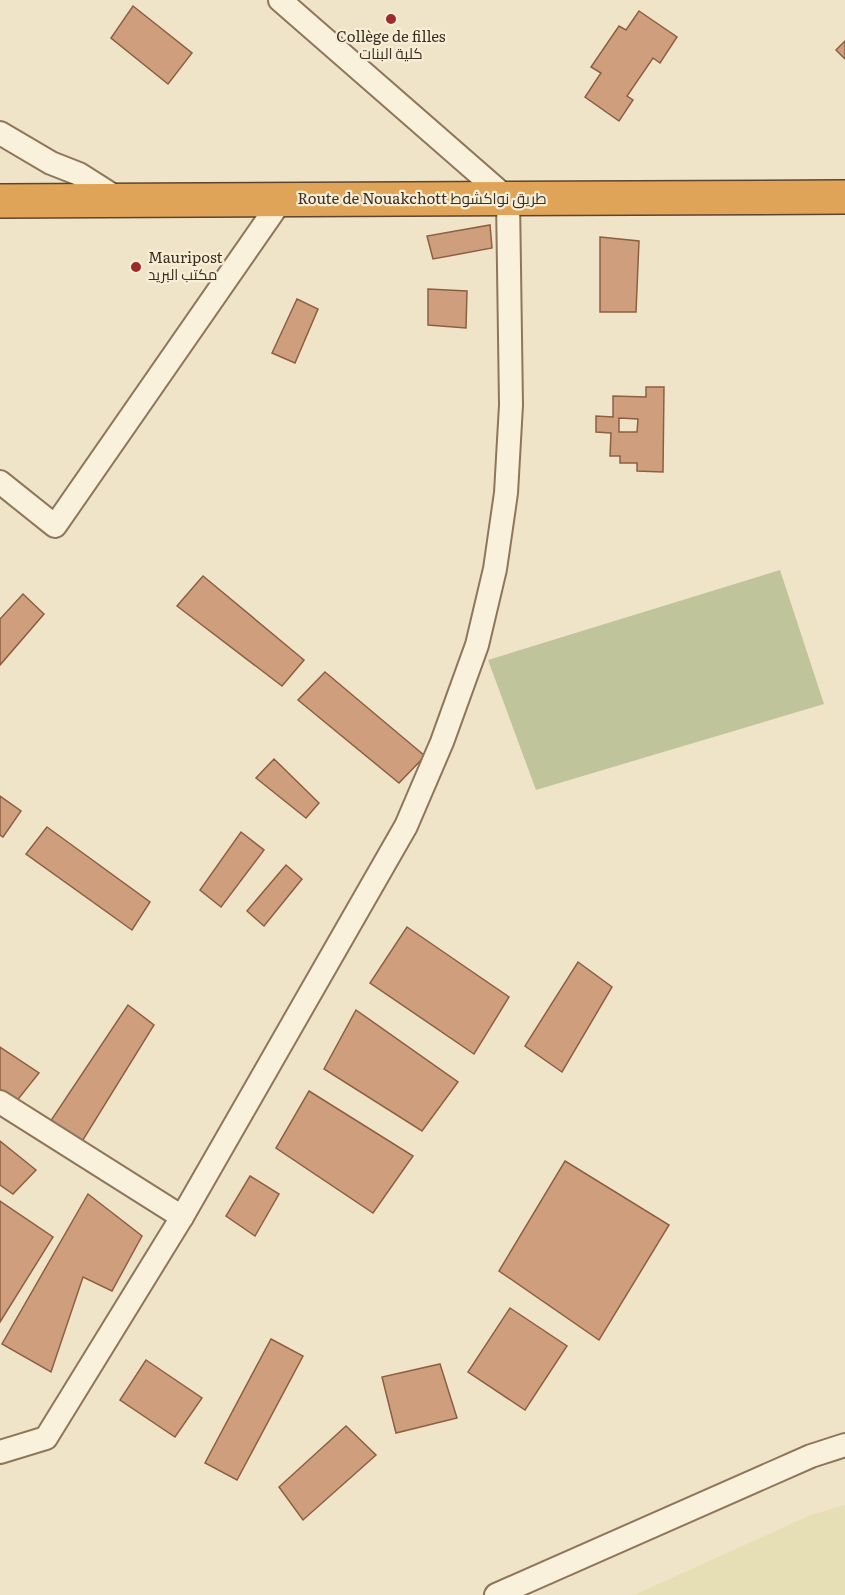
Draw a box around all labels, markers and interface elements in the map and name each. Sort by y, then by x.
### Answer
marker: Collège de filles كلية البنات [384,12,398,26]
place label: Collège de filles كلية البنات [336,24,446,64]
street label: Route de Nouakchott طريق نواكشوط [297,186,547,209]
place label: Mauripost مكتب البريد [148,245,223,285]
marker: Mauripost مكتب البريد [129,260,143,274]

